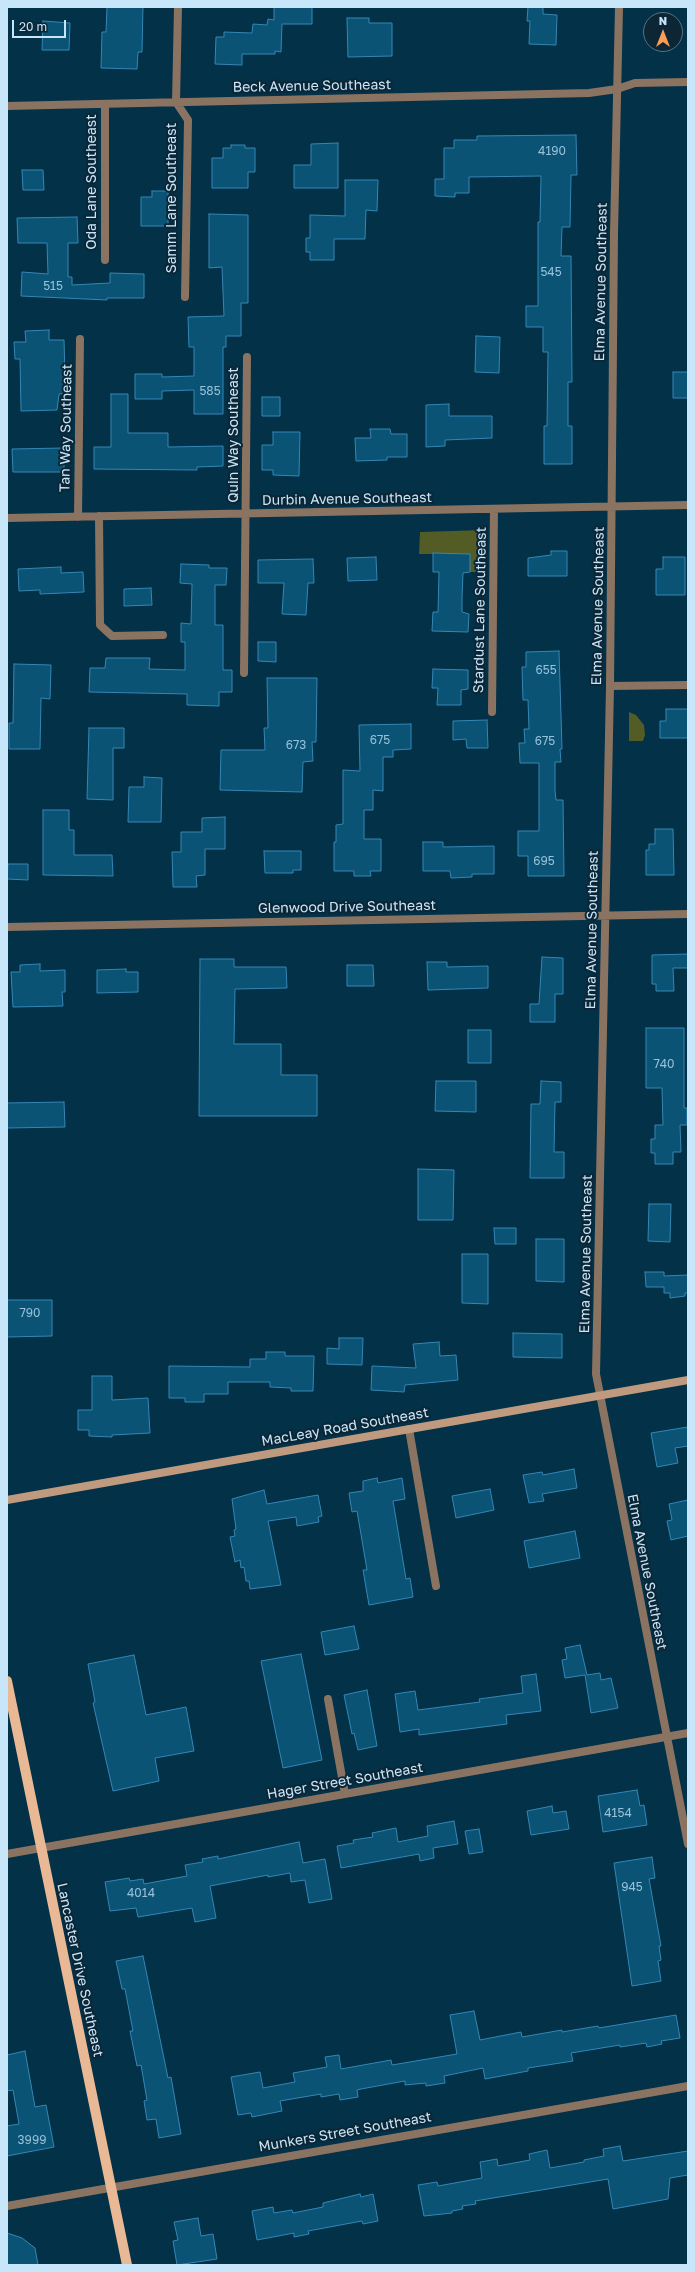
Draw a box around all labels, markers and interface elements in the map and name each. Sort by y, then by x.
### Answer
scale bar [14,12,68,38]
north arrow [643,12,683,52]
text: N [659,14,667,27]
text: 20 m [19,19,47,34]
street label: Beck Avenue Southeast [233,76,391,96]
street label: Oda Lane Southeast [84,114,100,250]
street label: Samm Lane Southeast [164,123,180,273]
house number: 4190 [538,144,566,158]
street label: Elma Avenue Southeast [591,202,611,362]
house number: 545 [540,265,562,279]
house number: 515 [43,279,63,293]
street label: Tan Way Southeast [56,364,76,492]
street label: Quin Way Southeast [226,367,242,503]
house number: 585 [199,384,221,398]
street label: Durbin Avenue Southeast [262,489,432,509]
street label: Elma Avenue Southeast [588,526,608,686]
street label: Stardust Lane Southeast [470,527,490,693]
house number: 655 [535,663,557,677]
house number: 675 [370,733,390,747]
house number: 675 [535,734,555,748]
house number: 673 [286,738,306,752]
street label: Elma Avenue Southeast [582,850,602,1010]
house number: 695 [533,854,555,868]
street label: Glenwood Drive Southeast [258,897,436,917]
house number: 740 [653,1057,675,1071]
street label: Elma Avenue Southeast [576,1174,596,1334]
house number: 790 [19,1306,41,1320]
street label: MacLeay Road Southeast [260,1404,430,1450]
street label: Elma Avenue Southeast [624,1492,670,1652]
street label: Hager Street Southeast [266,1759,424,1803]
house number: 4154 [604,1806,632,1820]
house number: 945 [621,1880,643,1894]
street label: Lancaster Drive Southeast [53,1881,107,2059]
house number: 4014 [127,1886,155,1900]
street label: Munkers Street Southeast [257,2109,433,2155]
house number: 3999 [18,2133,46,2147]

